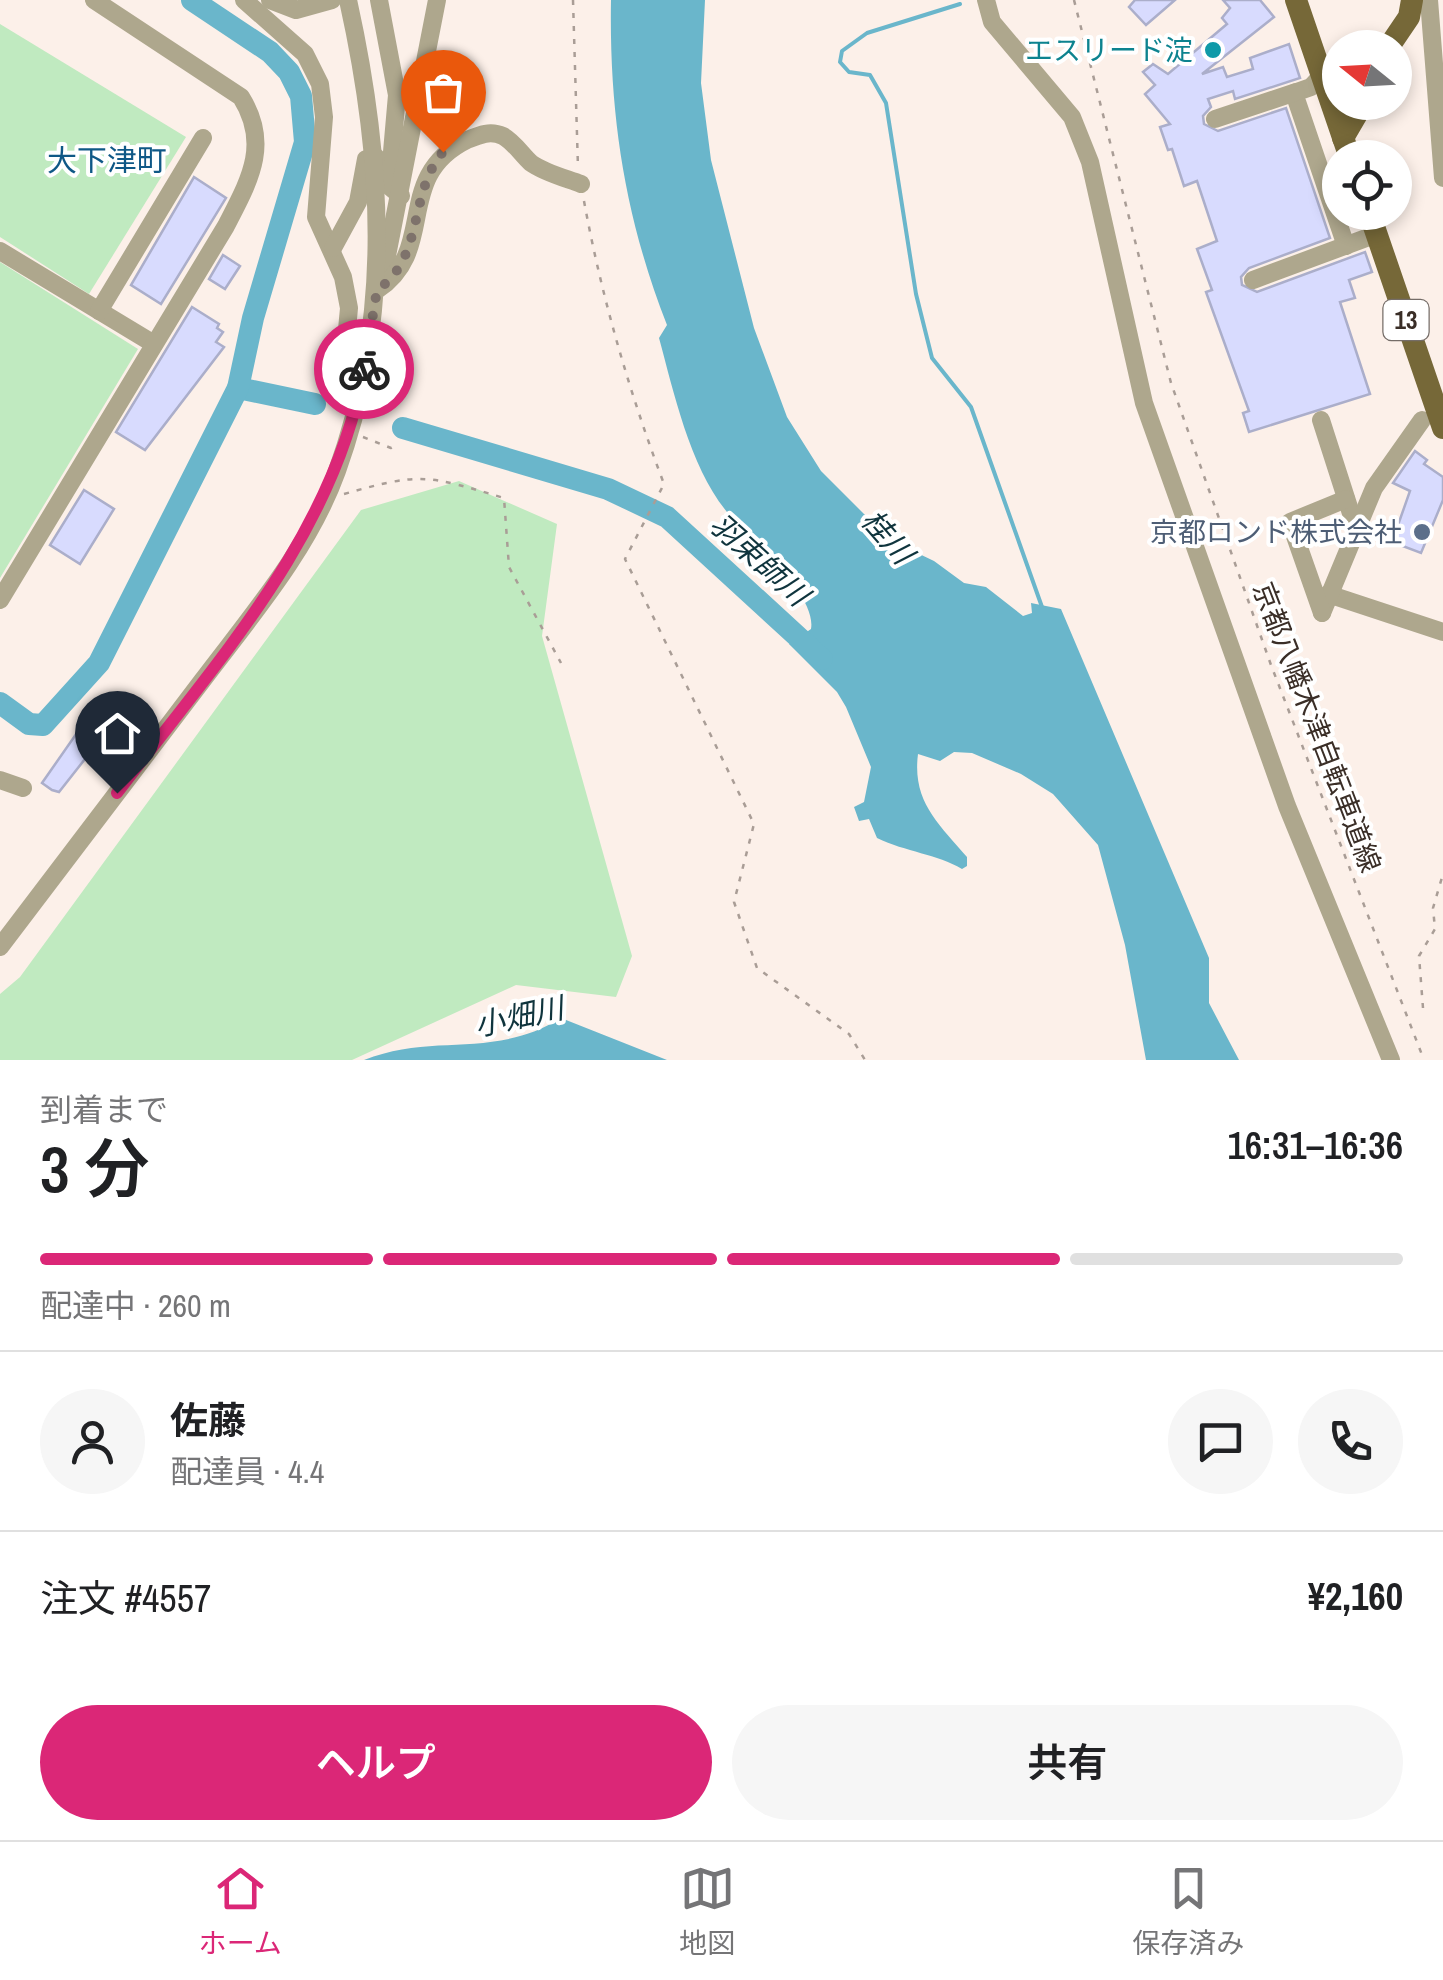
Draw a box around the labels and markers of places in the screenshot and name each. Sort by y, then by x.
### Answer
place label: エスリード淀 [1025,31,1193,69]
marker: エスリード淀 [1202,39,1224,61]
pin [401,50,486,153]
place label: 京都ロンド株式会社 [1150,513,1402,551]
marker: 京都ロンド株式会社 [1411,521,1433,543]
pin [75,691,160,794]

